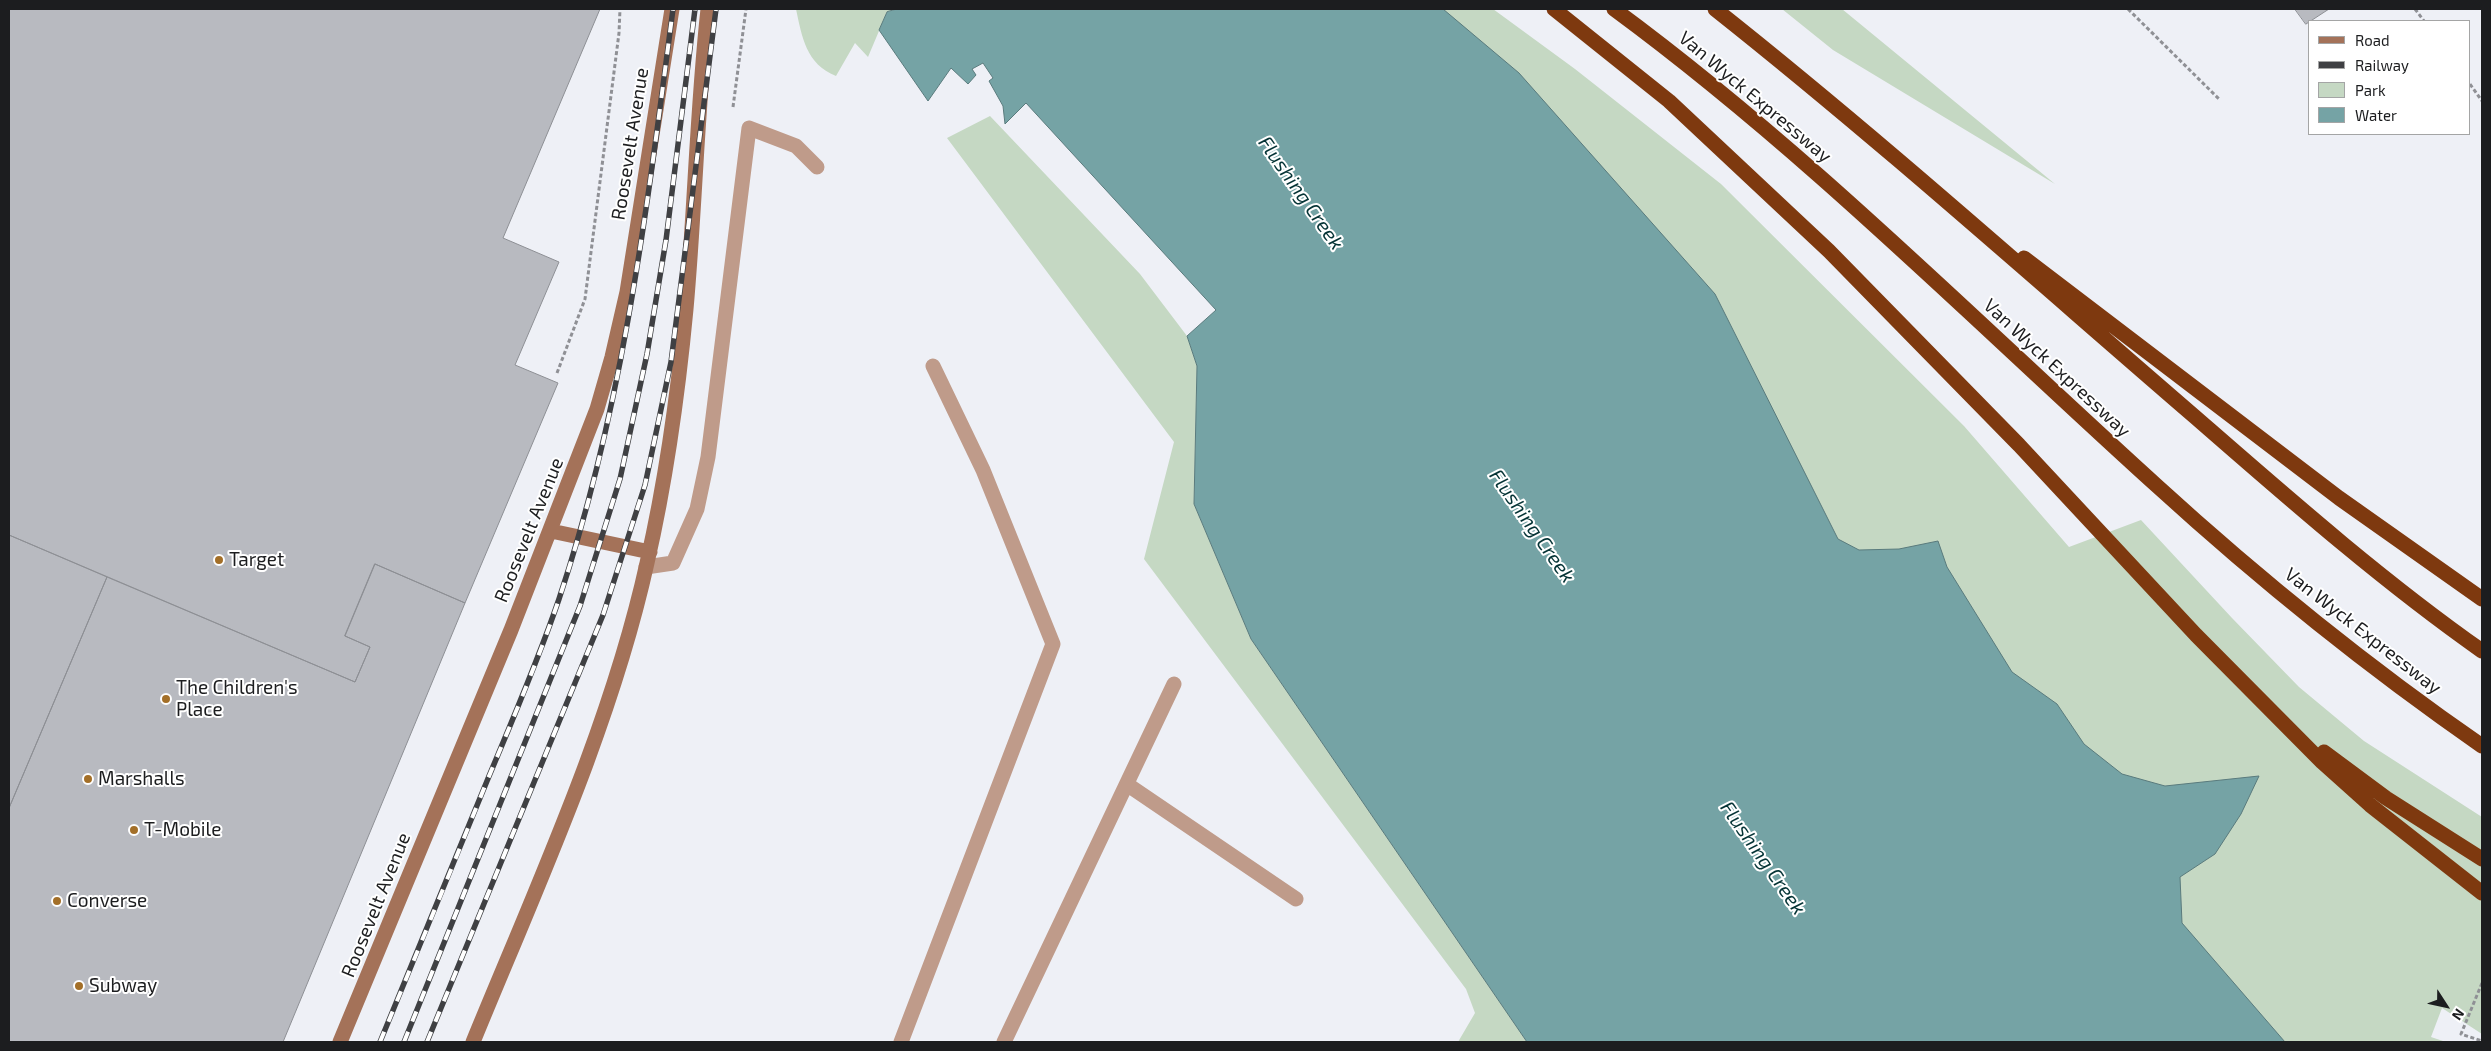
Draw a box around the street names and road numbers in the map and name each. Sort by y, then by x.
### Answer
street label: Van Wyck Expressway [1674,26,1836,168]
street label: Roosevelt Avenue [607,66,653,222]
street label: Van Wyck Expressway [1979,294,2135,442]
street label: Roosevelt Avenue [490,454,568,606]
street label: Van Wyck Expressway [2280,563,2446,699]
street label: Roosevelt Avenue [337,829,415,981]

